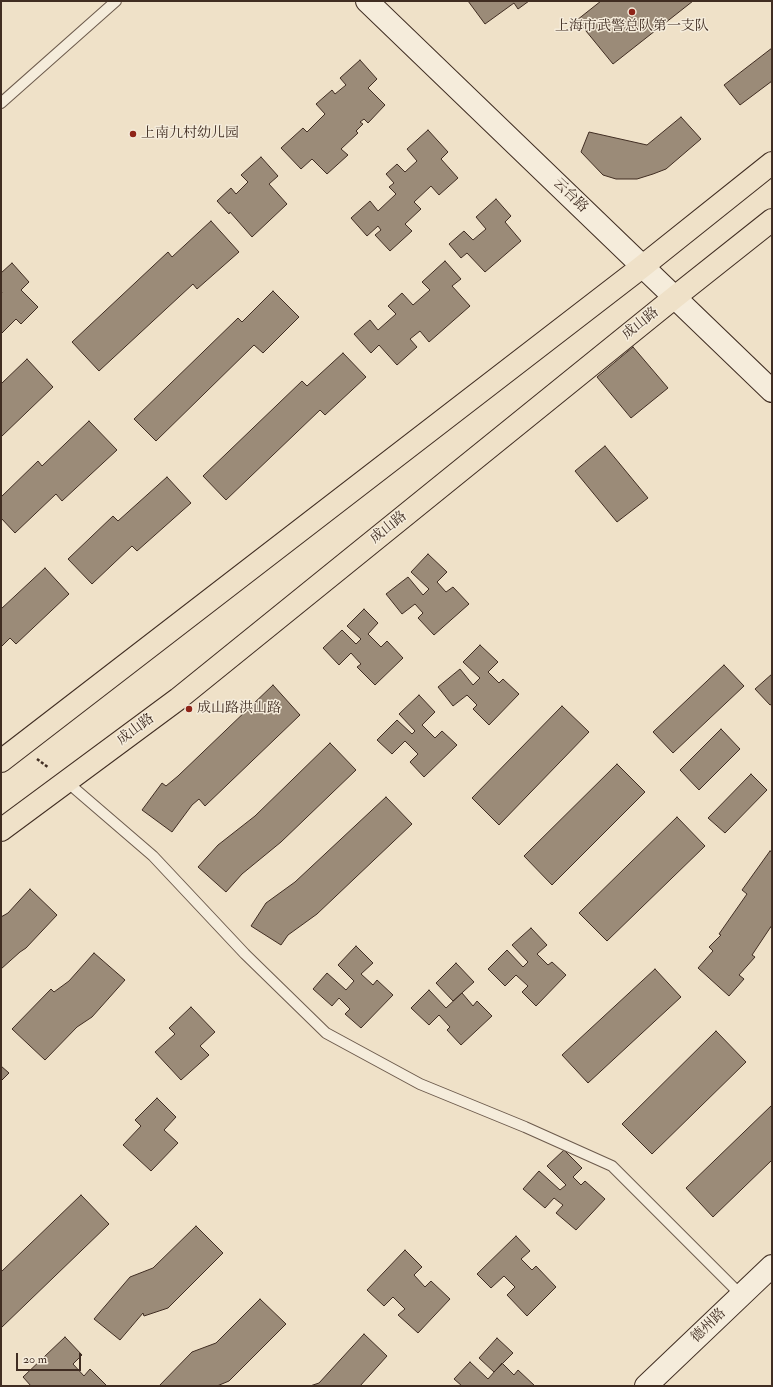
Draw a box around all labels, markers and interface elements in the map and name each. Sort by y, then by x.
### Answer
marker: 上海市武警总队第一支队 [627,7,637,17]
place label: 上海市武警总队第一支队 [555,19,709,35]
place label: 上南九村幼儿园 [141,126,239,142]
marker: 上南九村幼儿园 [128,129,138,139]
street label: 云台路 [549,175,591,217]
street label: 成山路 [619,304,663,344]
street label: 成山路 [367,508,411,548]
place label: 成山路洪山路 [197,701,281,717]
marker: 成山路洪山路 [184,704,194,714]
street label: 成山路 [114,711,158,749]
street label: 德州路 [688,1305,730,1347]
scale bar [18,1345,83,1371]
text: 20 m [23,1352,47,1367]

